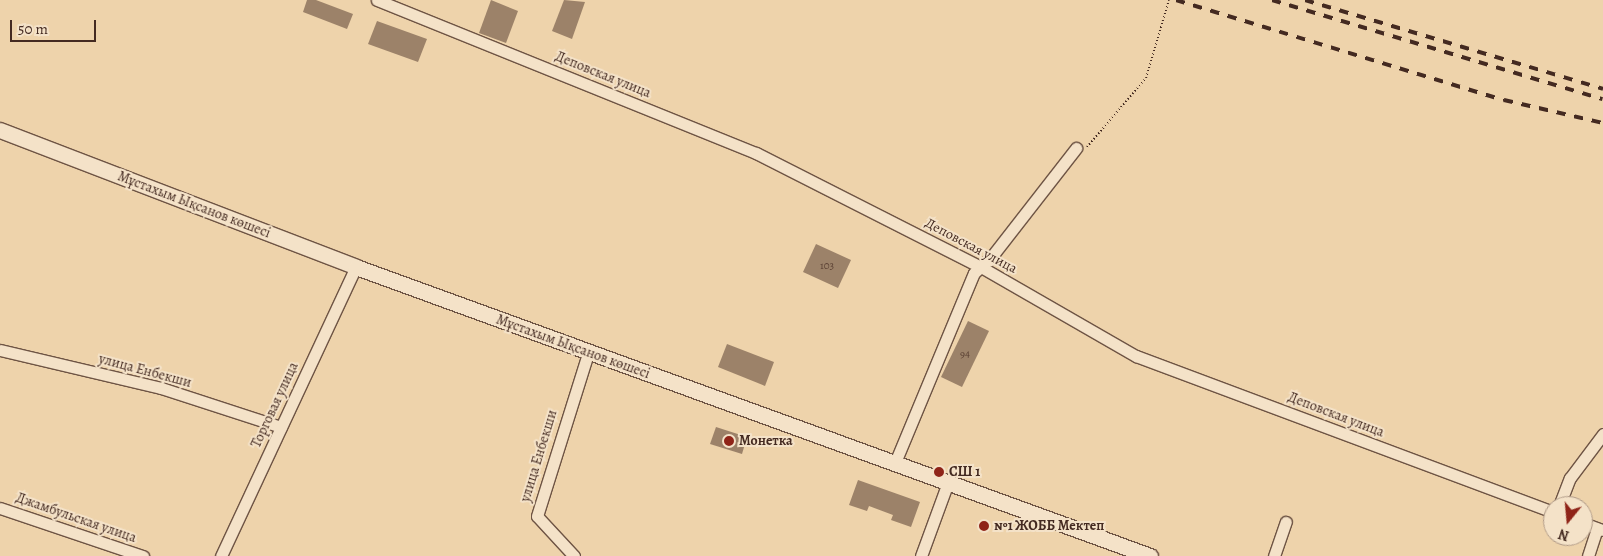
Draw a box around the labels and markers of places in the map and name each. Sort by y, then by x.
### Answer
place label: Монетка [739,433,793,449]
marker: Монетка [723,435,735,447]
place label: СШ 1 [949,464,980,480]
marker: СШ 1 [933,466,945,478]
place label: №1 ЖОББ Мектеп [994,518,1104,534]
marker: №1 ЖОББ Мектеп [978,520,990,532]

